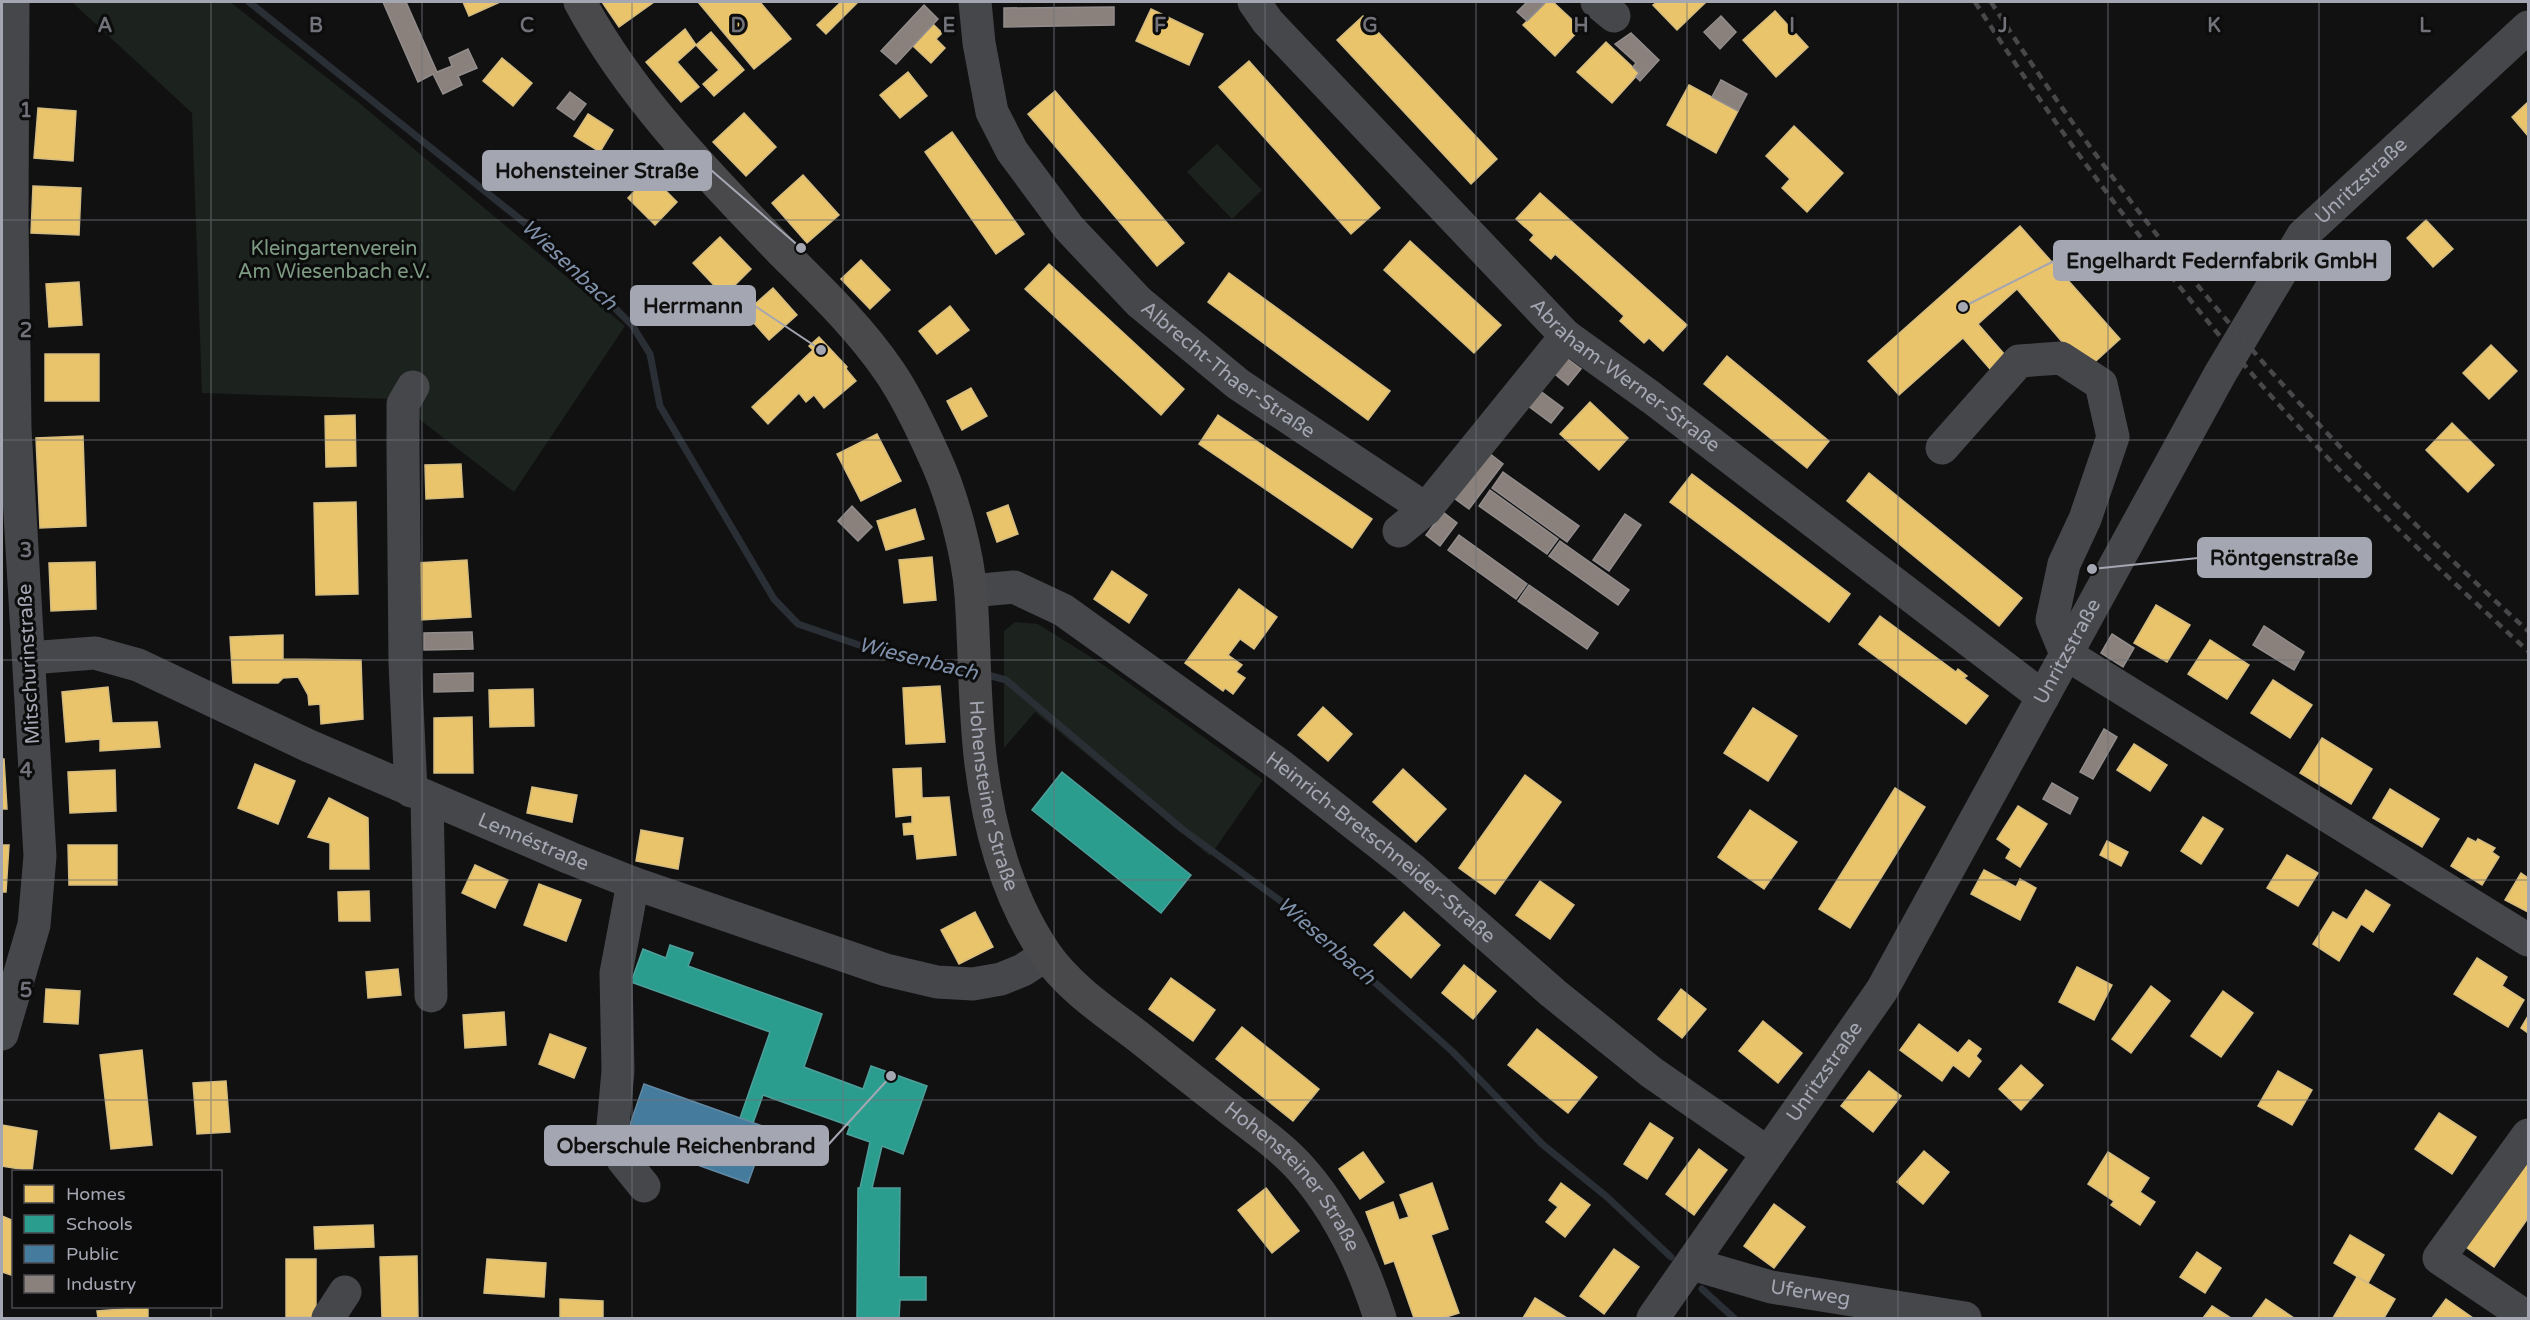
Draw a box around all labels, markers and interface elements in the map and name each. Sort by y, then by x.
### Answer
text: A [98,14,113,38]
text: B [309,14,323,38]
text: C [520,14,534,38]
text: D [730,14,746,38]
text: E [943,14,956,38]
text: F [1154,14,1166,38]
text: G [1362,14,1378,38]
text: H [1573,14,1589,38]
text: I [1789,14,1795,38]
text: J [1997,14,2008,38]
text: K [2207,14,2221,38]
text: L [2419,14,2431,38]
text: 1 [20,99,32,123]
street label: Unritzstraße [2310,133,2412,230]
callout: Hohensteiner Straße [483,151,711,190]
text: Hohensteiner Straße [495,159,699,184]
water label: Wiesenbach [516,214,623,317]
park label: Kleingartenverein Am Wiesenbach e.V. [238,237,430,284]
callout: Engelhardt Federnfabrik GmbH [2054,241,2390,280]
text: Engelhardt Federnfabrik GmbH [2066,249,2378,274]
callout: Herrmann [631,286,755,325]
text: Herrmann [643,294,743,319]
street label: Abraham-Werner-Straße [1525,294,1725,458]
street label: Albrecht-Thaer-Straße [1136,296,1319,444]
text: 2 [20,319,32,343]
callout: Röntgenstraße [2198,538,2371,577]
text: 3 [20,539,32,563]
text: Röntgenstraße [2210,546,2358,571]
street label: Mitschurinstraße [13,583,45,745]
street label: Unritzstraße [2029,595,2106,709]
water label: Wiesenbach [856,632,981,686]
street label: Hohensteiner Straße [964,700,1023,894]
street label: Heinrich-Bretschneider-Straße [1261,747,1500,948]
text: 4 [20,759,33,783]
street label: Lennéstraße [474,808,592,876]
water label: Wiesenbach [1272,892,1381,991]
text: 5 [20,979,32,1003]
street label: Unritzstraße [1781,1017,1868,1127]
street label: Hohensteiner Straße [1219,1097,1365,1255]
callout: Oberschule Reichenbrand [545,1126,828,1165]
text: Oberschule Reichenbrand [556,1134,816,1159]
legend [12,1170,222,1308]
text: Homes [66,1183,126,1205]
text: Schools [66,1213,133,1235]
text: Public [66,1243,119,1265]
text: Industry [66,1273,137,1295]
street label: Uferweg [1768,1275,1852,1311]

